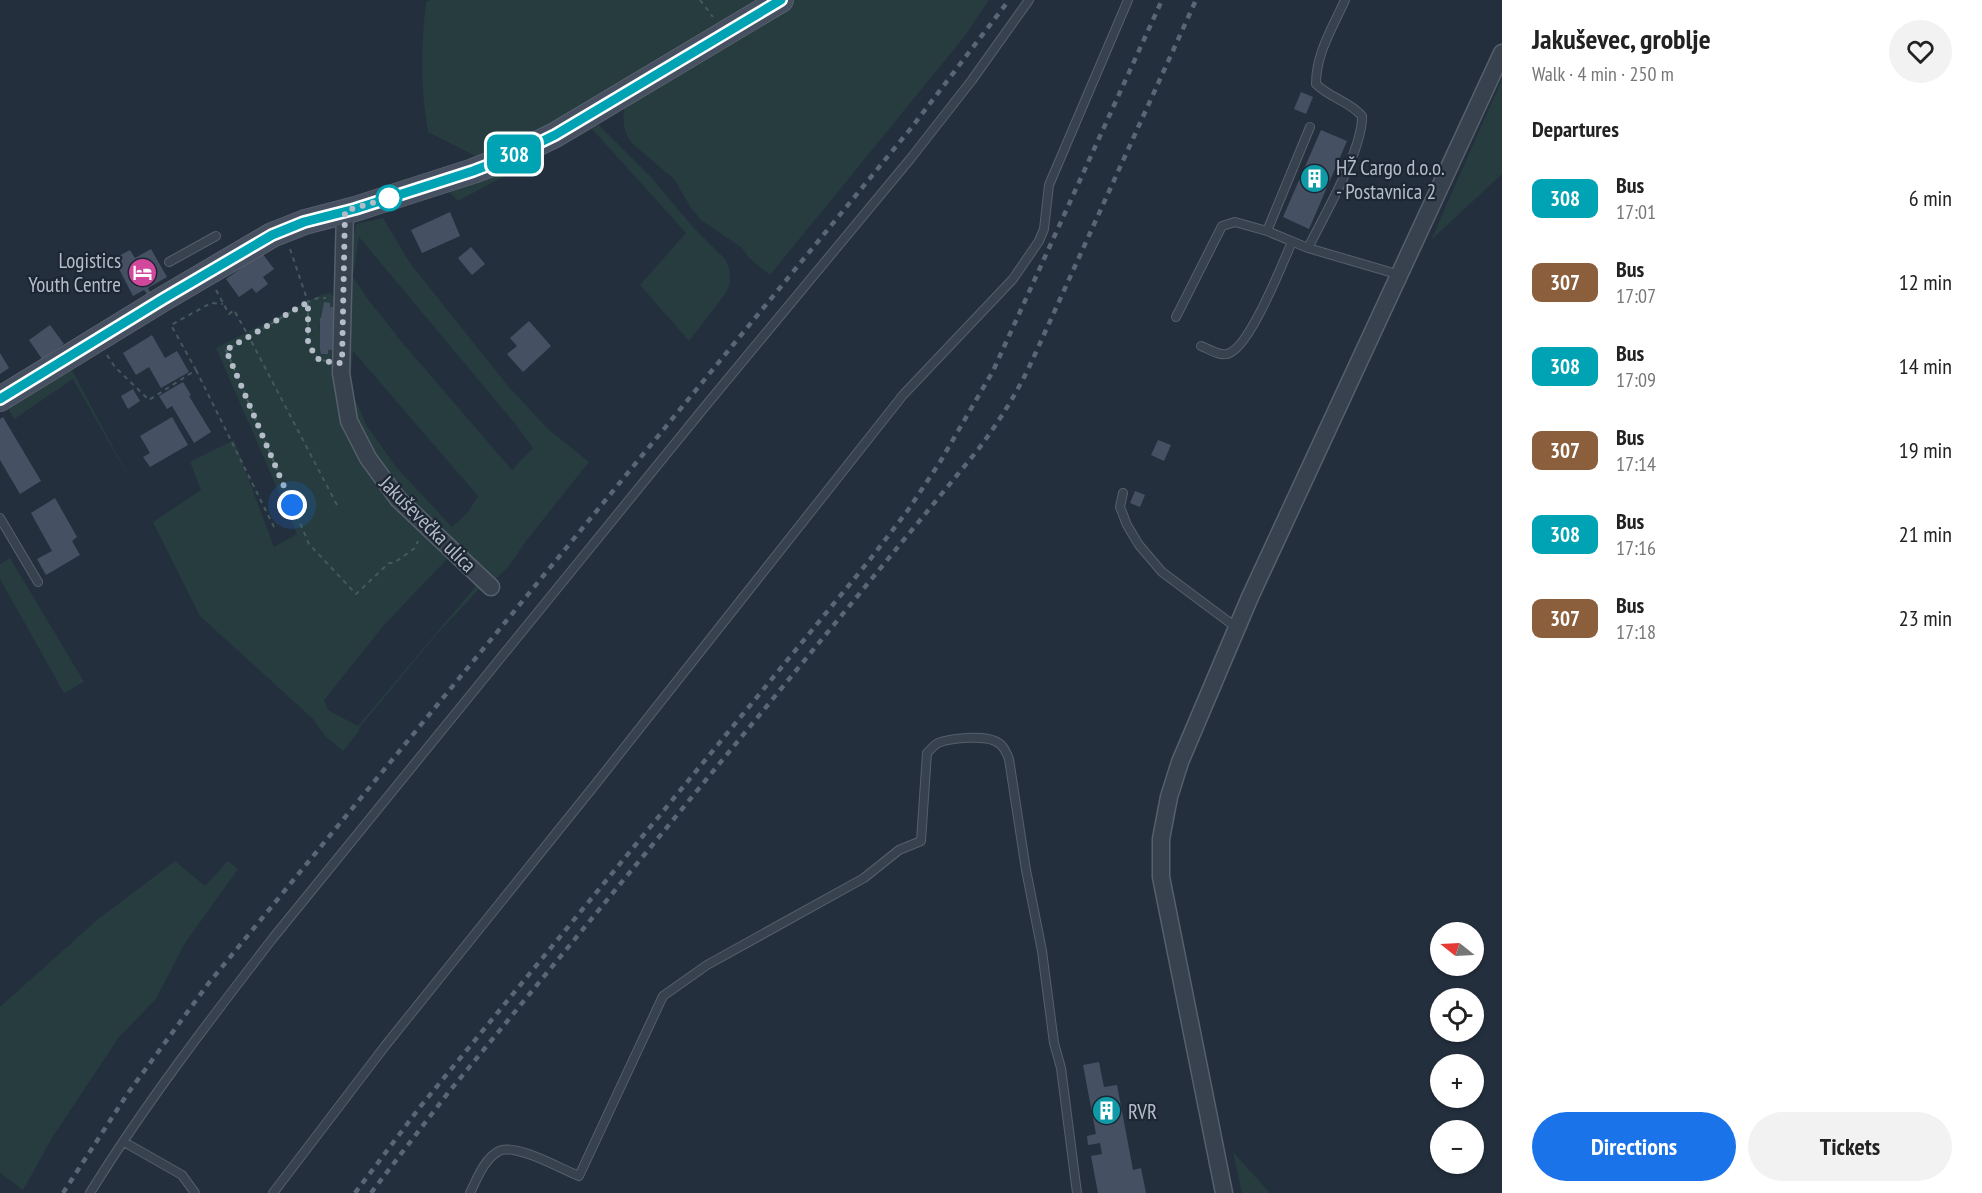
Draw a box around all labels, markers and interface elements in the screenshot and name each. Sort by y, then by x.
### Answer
text: Jakuševec, groblje [1532,20,1711,57]
button: heart [1889,20,1952,83]
text: Walk · 4 min · 250 m [1532,61,1674,87]
text: Departures [1532,115,1619,143]
line badge: 308 [480,134,548,174]
text: 308 [499,141,529,168]
place label: HŽ Cargo d.o.o. - Postavnica 2 [1336,154,1445,205]
building icon: HŽ Cargo d.o.o. - Postavnica 2 [1299,163,1331,195]
text: Bus [1616,171,1644,199]
text: 6 min [1909,184,1952,212]
unlabelled marker [376,185,402,211]
text: 308 [1550,185,1580,212]
text: 17:01 [1616,199,1656,225]
place label: Logistics Youth Centre [28,247,121,298]
text: Bus [1616,255,1644,283]
hotel icon: Logistics Youth Centre [126,256,158,288]
text: 12 min [1899,268,1952,296]
text: 307 [1550,269,1580,296]
text: 17:07 [1616,283,1656,309]
text: Bus [1616,339,1644,367]
text: 14 min [1899,352,1952,380]
text: 308 [1550,353,1580,380]
text: 17:09 [1616,367,1656,393]
text: Bus [1616,423,1644,451]
text: 19 min [1899,436,1952,464]
text: 307 [1550,437,1580,464]
text: 17:14 [1616,451,1656,477]
street label: Jakuševečka ulica [373,469,482,578]
your location [277,490,307,520]
text: Bus [1616,507,1644,535]
text: 21 min [1899,520,1952,548]
text: 308 [1550,521,1580,548]
text: 17:16 [1616,535,1656,561]
text: Bus [1616,591,1644,619]
text: 23 min [1899,604,1952,632]
text: 307 [1550,605,1580,632]
text: 17:18 [1616,619,1656,645]
north arrow [1430,922,1484,976]
map controls [1430,922,1484,1174]
button: locate [1430,988,1484,1042]
button: + [1430,1054,1484,1108]
building icon: RVR [1091,1095,1123,1127]
place label: RVR [1128,1098,1157,1125]
button: Directions [1532,1112,1736,1181]
button: Tickets [1748,1112,1952,1181]
button: − [1430,1120,1484,1174]

